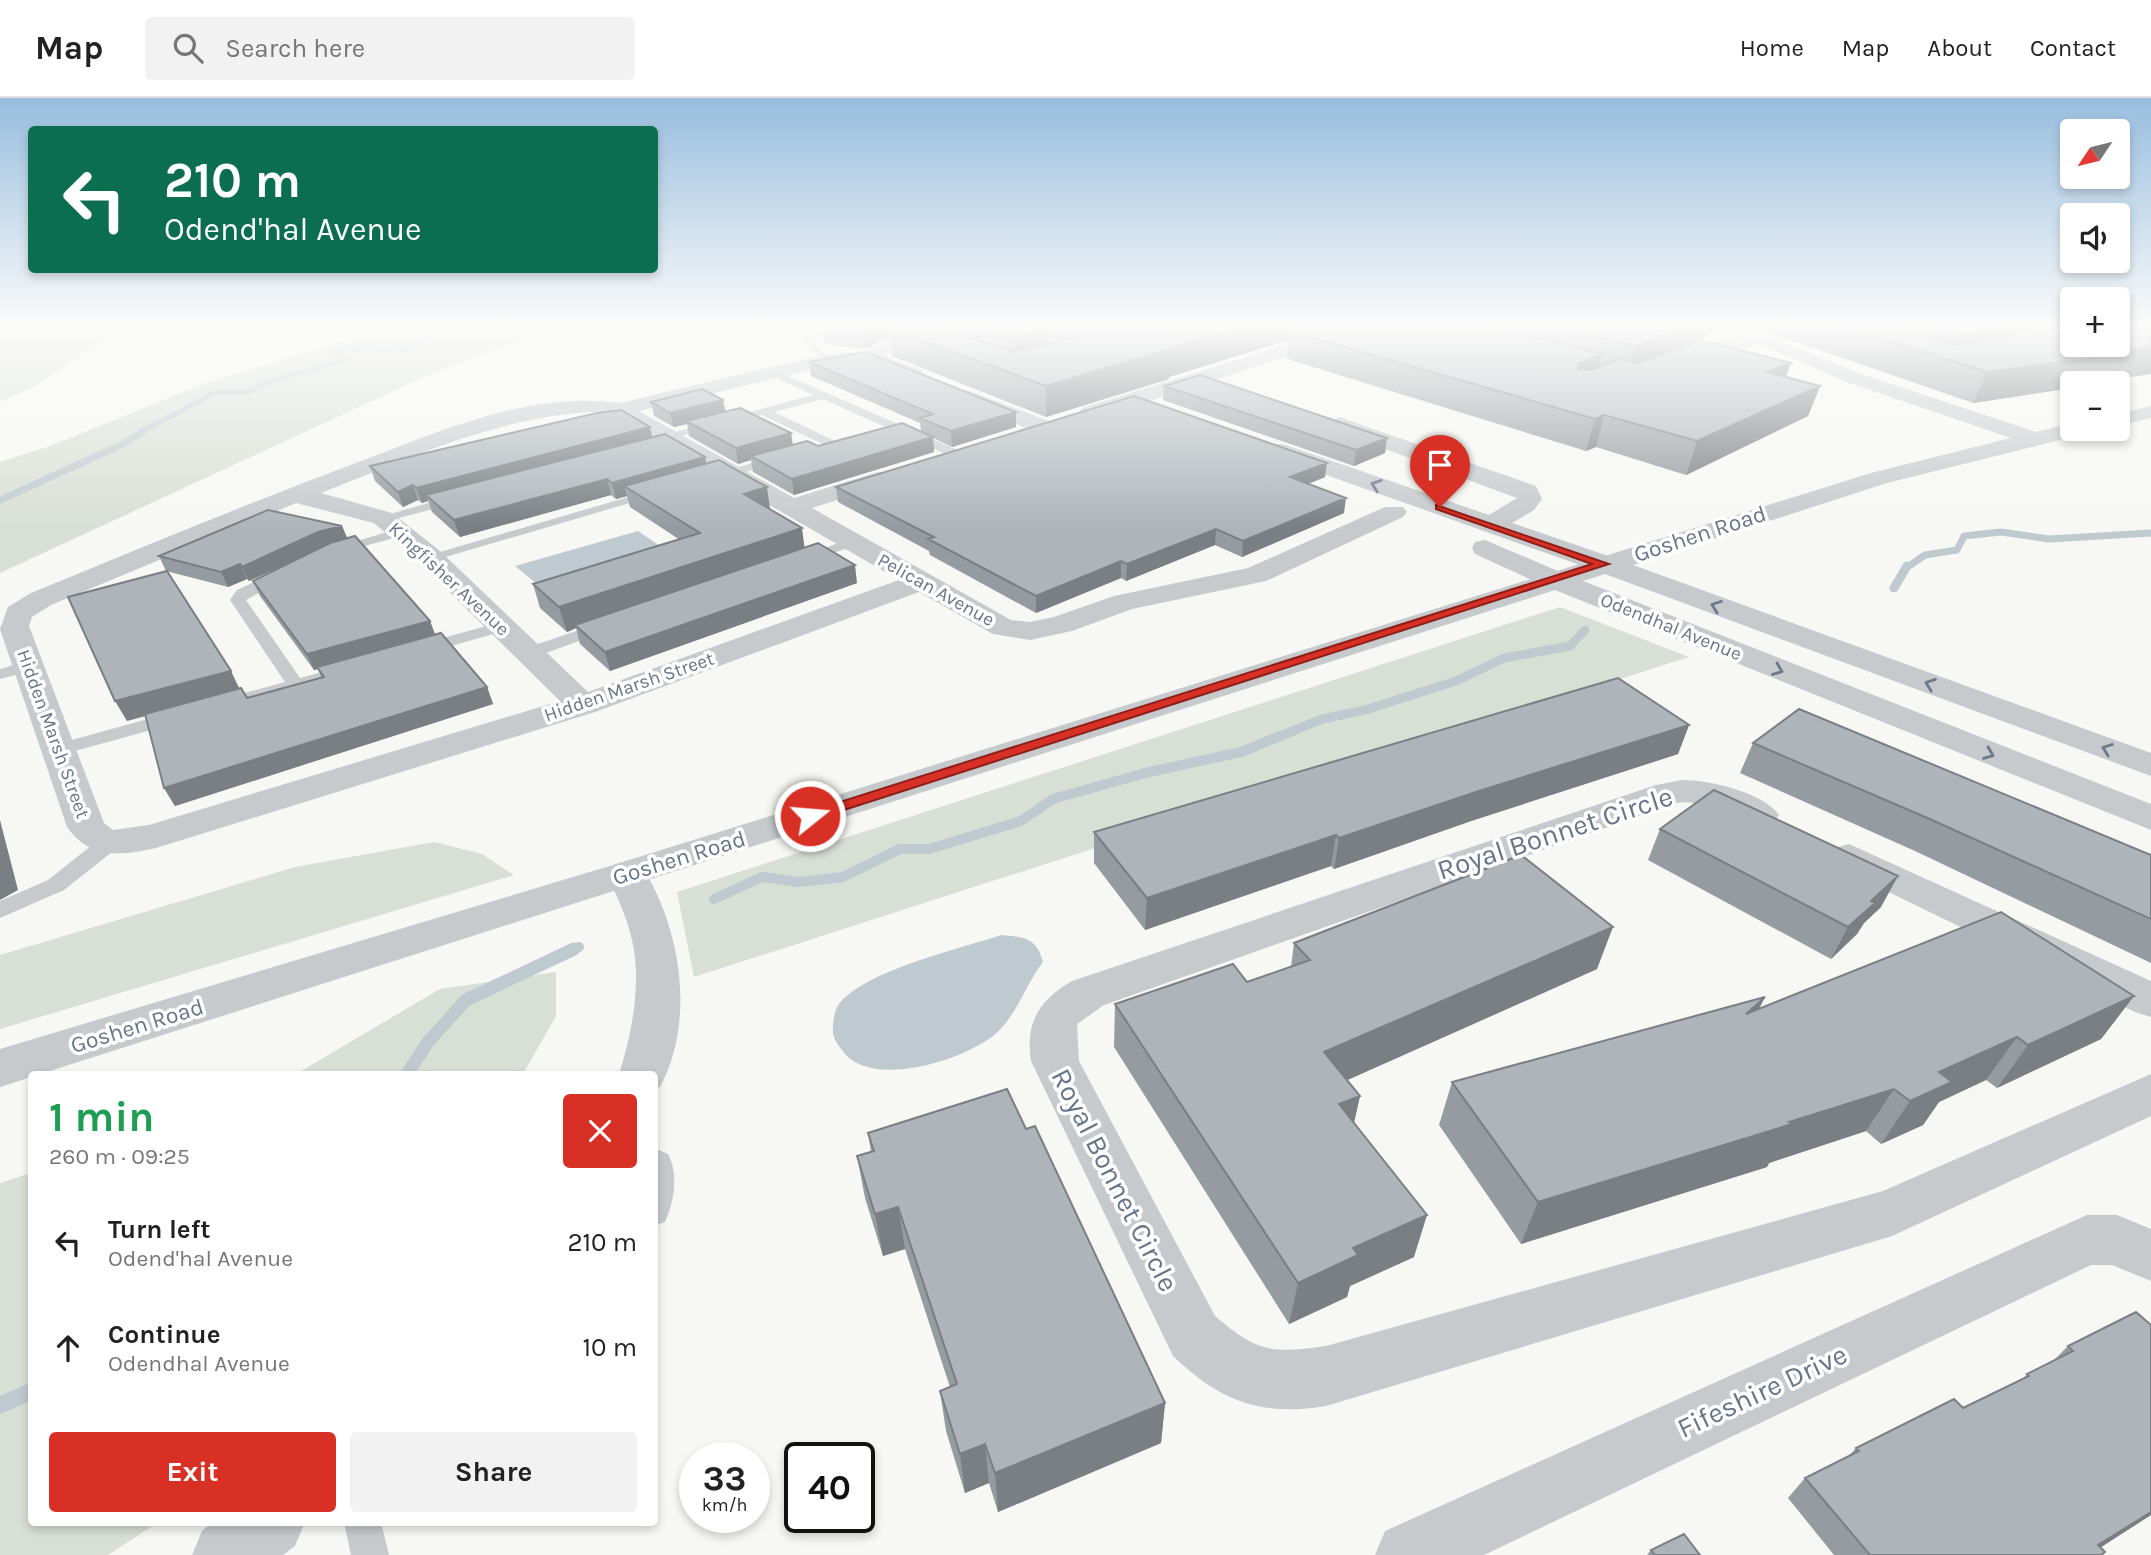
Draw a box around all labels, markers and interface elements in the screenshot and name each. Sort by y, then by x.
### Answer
search box [145,17,635,80]
text: Map [35,29,103,67]
icon: search [169,29,207,67]
text: Search here [225,33,365,64]
text: Home [1740,34,1804,62]
text: Map [1842,34,1889,62]
text: About [1927,34,1992,62]
text: Contact [2030,34,2116,62]
north arrow [2060,119,2130,189]
map controls [2060,119,2130,441]
text: 210 m [164,152,301,209]
icon: left [49,154,140,245]
button: sound [2060,203,2130,273]
text: Odend'hal Avenue [164,211,421,248]
button: + [2060,287,2130,357]
button: − [2060,371,2130,441]
pin [1410,435,1470,507]
icon: arrive [1421,446,1459,484]
one-way arrow [1370,479,1382,493]
street label: Goshen Road [1630,500,1770,568]
street label: Kingfisher Avenue [384,518,514,640]
street label: Pelican Avenue [874,549,998,631]
street label: Odendhal Avenue [1597,589,1745,665]
one-way arrow [1711,600,1723,614]
street label: Hidden Marsh Street [12,647,94,821]
street label: Hidden Marsh Street [541,648,717,726]
one-way arrow [1771,661,1783,675]
one-way arrow [1924,678,1936,692]
one-way arrow [2101,743,2113,757]
one-way arrow [1982,745,1994,759]
position arrow [773,779,847,853]
street label: Royal Bonnet Circle [1433,779,1677,887]
street label: Goshen Road [609,825,749,891]
street label: Goshen Road [67,993,207,1059]
street label: Royal Bonnet Circle [1045,1063,1185,1297]
text: 1 min [49,1092,154,1142]
button: close [563,1094,637,1168]
text: 260 m · 09:25 [49,1143,190,1170]
text: Turn left [108,1214,210,1245]
icon: left [49,1224,87,1262]
text: 210 m [567,1227,637,1258]
text: Odend'hal Avenue [108,1245,293,1272]
text: Continue [108,1319,220,1350]
icon: ahead [49,1329,87,1367]
text: 10 m [582,1332,637,1363]
street label: Fifeshire Drive [1672,1337,1852,1445]
text: Odendhal Avenue [108,1350,290,1377]
button: Exit [49,1432,336,1512]
button: Share [350,1432,637,1512]
speed limit sign: 40 [784,1442,875,1533]
text: 33 [703,1458,746,1499]
text: km/h [702,1494,747,1516]

